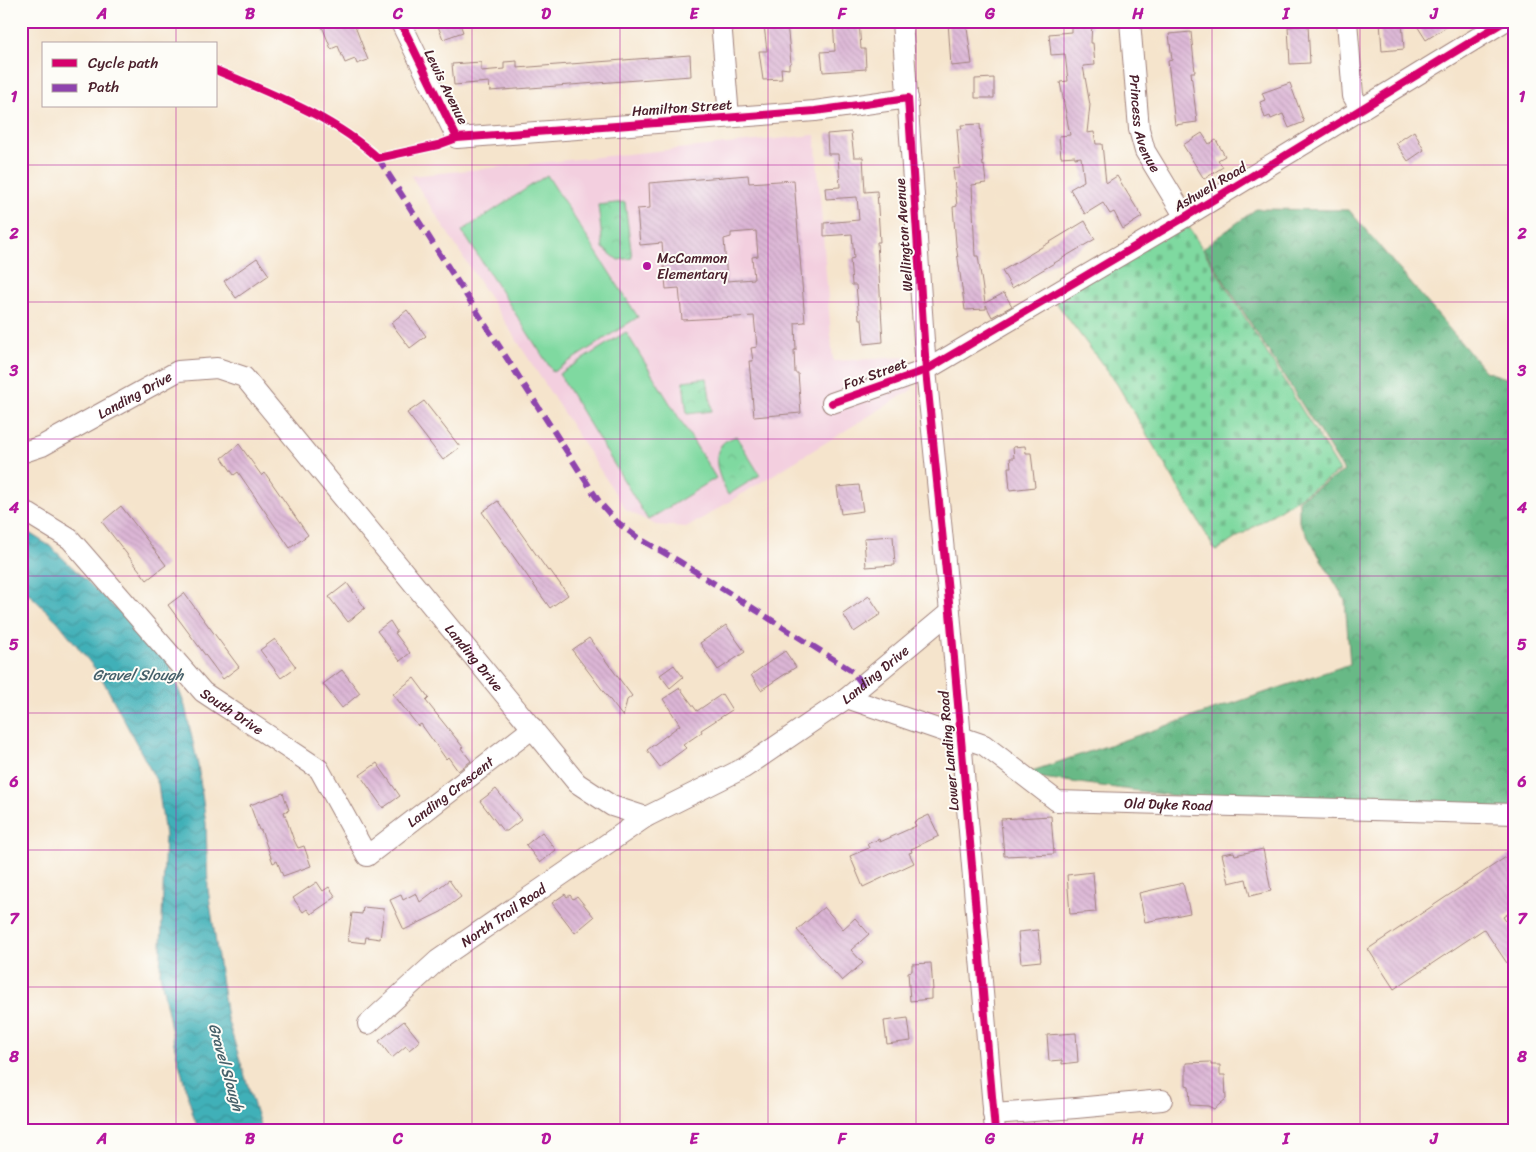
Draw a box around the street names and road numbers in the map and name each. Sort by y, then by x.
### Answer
street label: Lewis Avenue [417,45,475,129]
street label: Princess Avenue [1122,73,1168,177]
street label: Hamilton Street [631,92,733,124]
street label: Ashwell Road [1168,154,1253,219]
street label: Wellington Avenue [888,177,920,292]
street label: Fox Street [840,351,910,397]
street label: Landing Drive [93,364,177,426]
street label: Landing Drive [438,618,510,697]
street label: Landing Drive [836,639,915,711]
street label: South Drive [195,681,269,742]
street label: Lower Landing Road [931,688,967,812]
street label: Landing Crescent [401,749,501,834]
street label: Old Dyke Road [1124,790,1214,818]
street label: North Trail Road [455,876,553,954]

